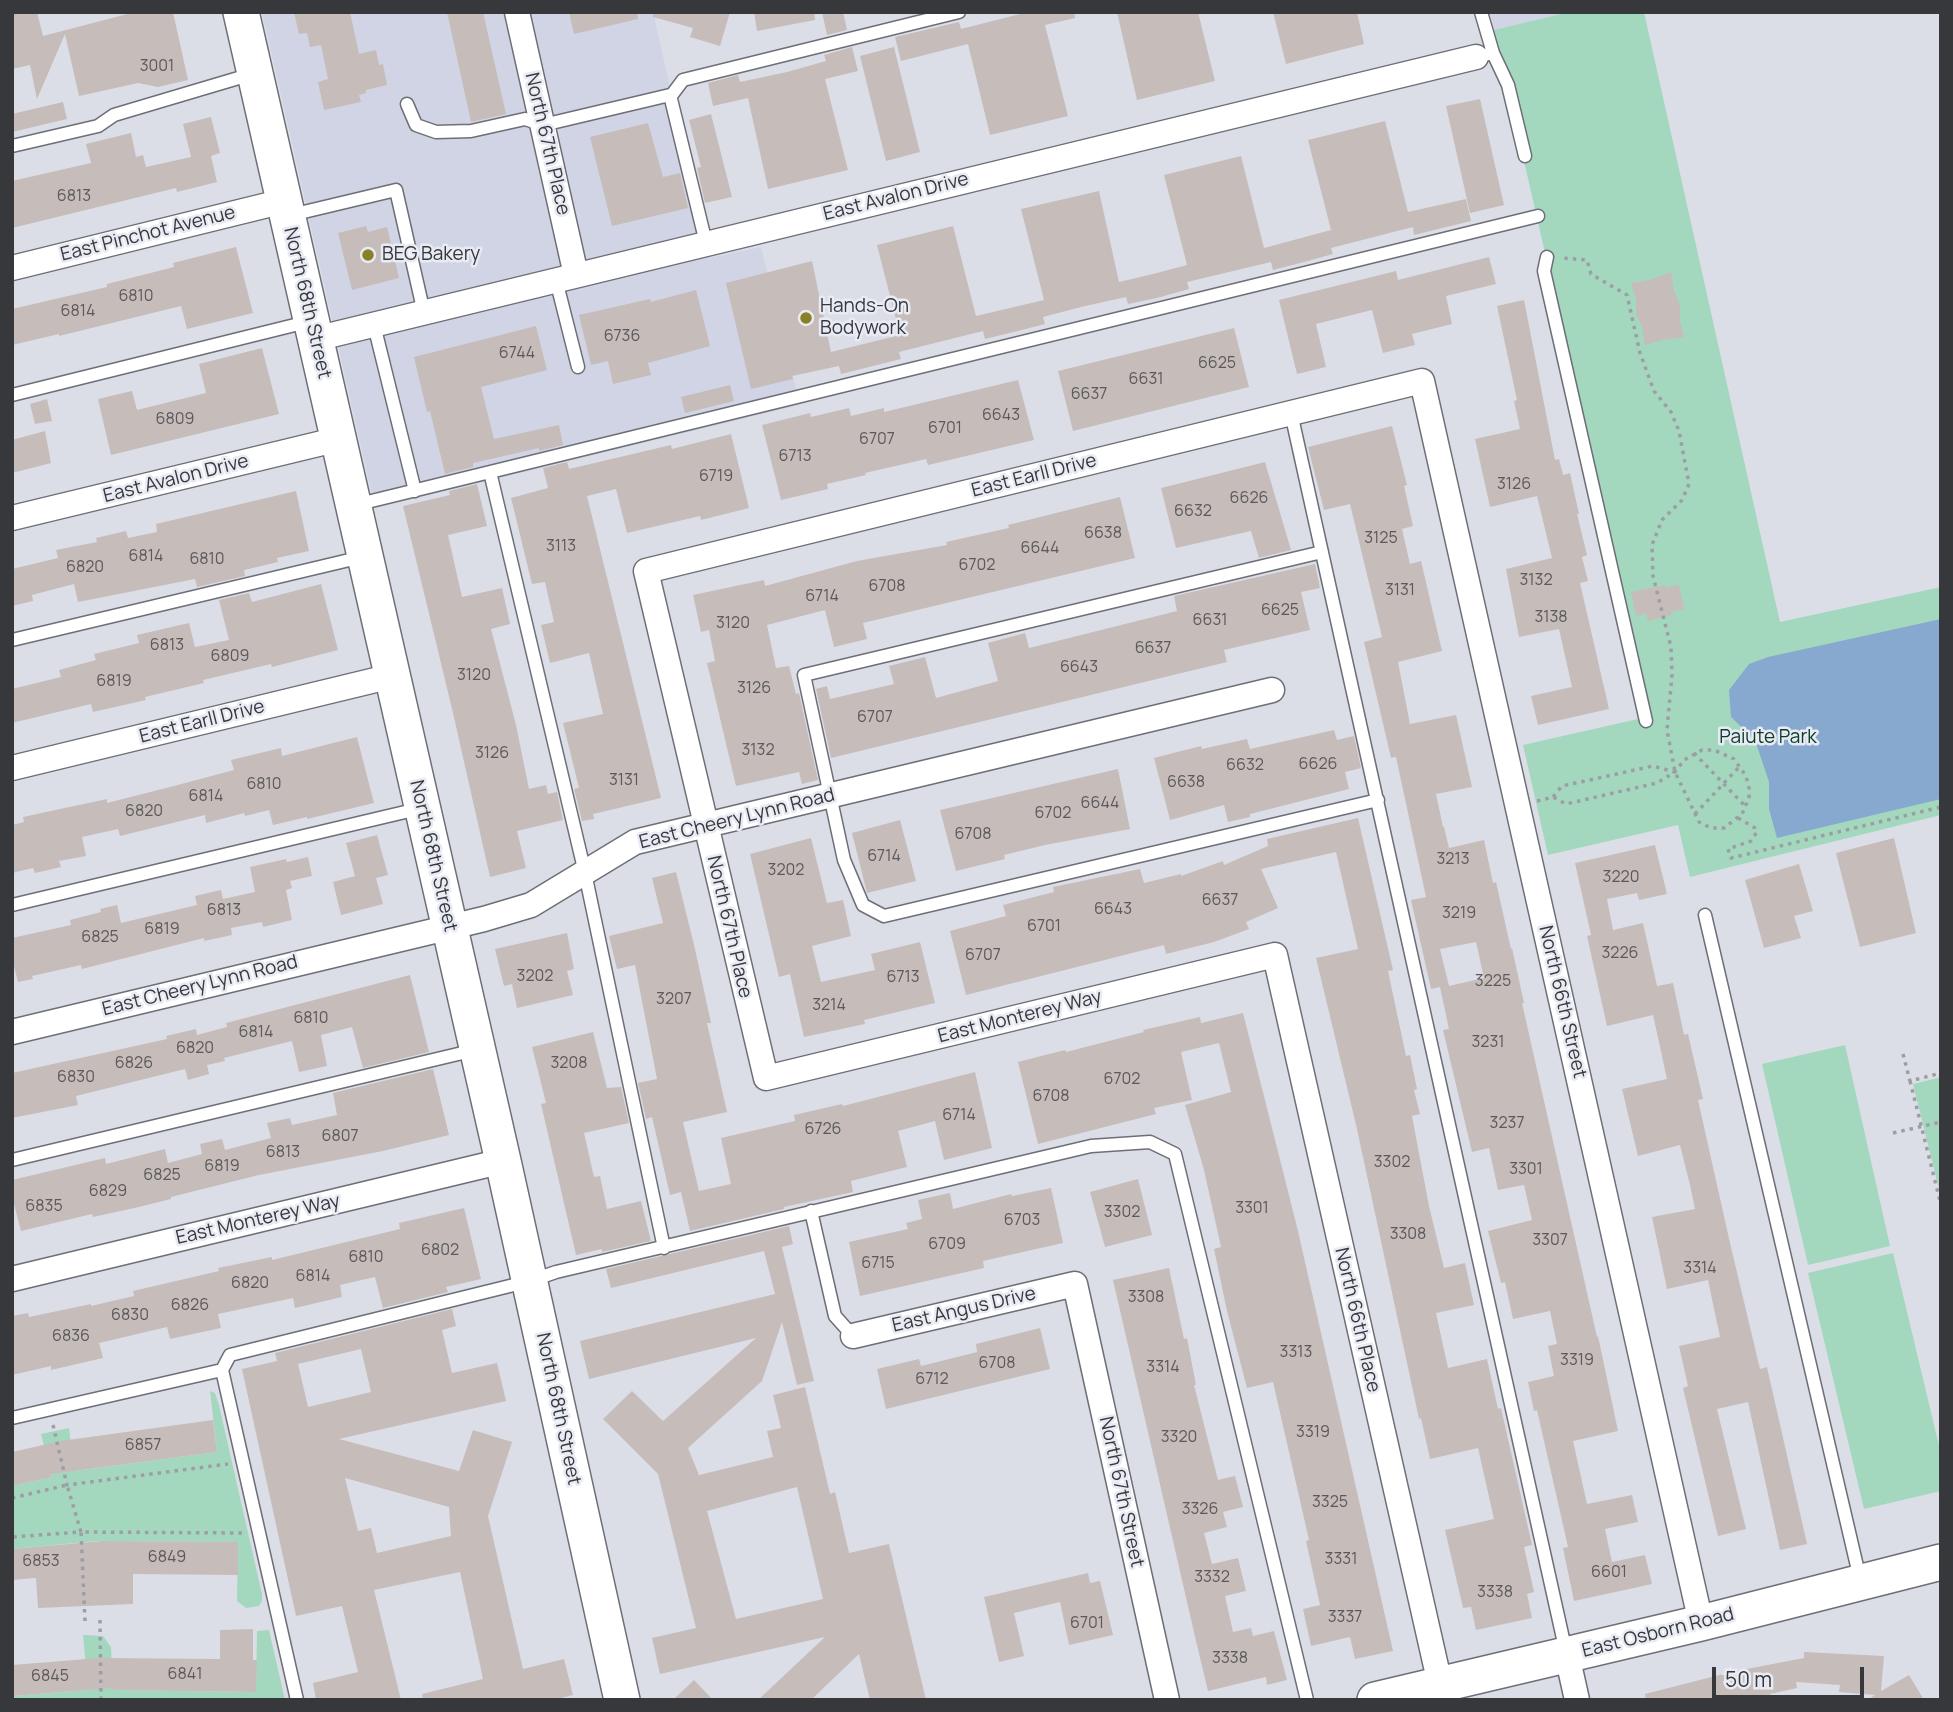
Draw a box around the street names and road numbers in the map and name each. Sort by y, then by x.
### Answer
street label: North 67th Place [520,70,574,218]
street label: East Avalon Drive [821,168,971,226]
street label: East Pinchot Avenue [58,201,238,267]
street label: North 68th Street [278,225,336,381]
street label: East Earll Drive [969,449,1099,503]
street label: East Avalon Drive [101,450,251,508]
street label: East Earll Drive [137,695,267,749]
street label: North 68th Street [404,778,462,934]
street label: East Cheery Lynn Road [637,784,837,854]
street label: North 67th Place [702,853,756,1001]
street label: North 66th Street [1533,923,1591,1081]
street label: East Cheery Lynn Road [100,951,300,1021]
street label: East Monterey Way [936,986,1104,1048]
street label: East Monterey Way [174,1190,342,1250]
street label: North 66th Place [1329,1245,1385,1395]
street label: East Angus Drive [890,1282,1038,1338]
street label: North 68th Street [531,1331,585,1487]
street label: North 67th Street [1094,1415,1148,1569]
street label: East Osborn Road [1580,1603,1736,1663]

